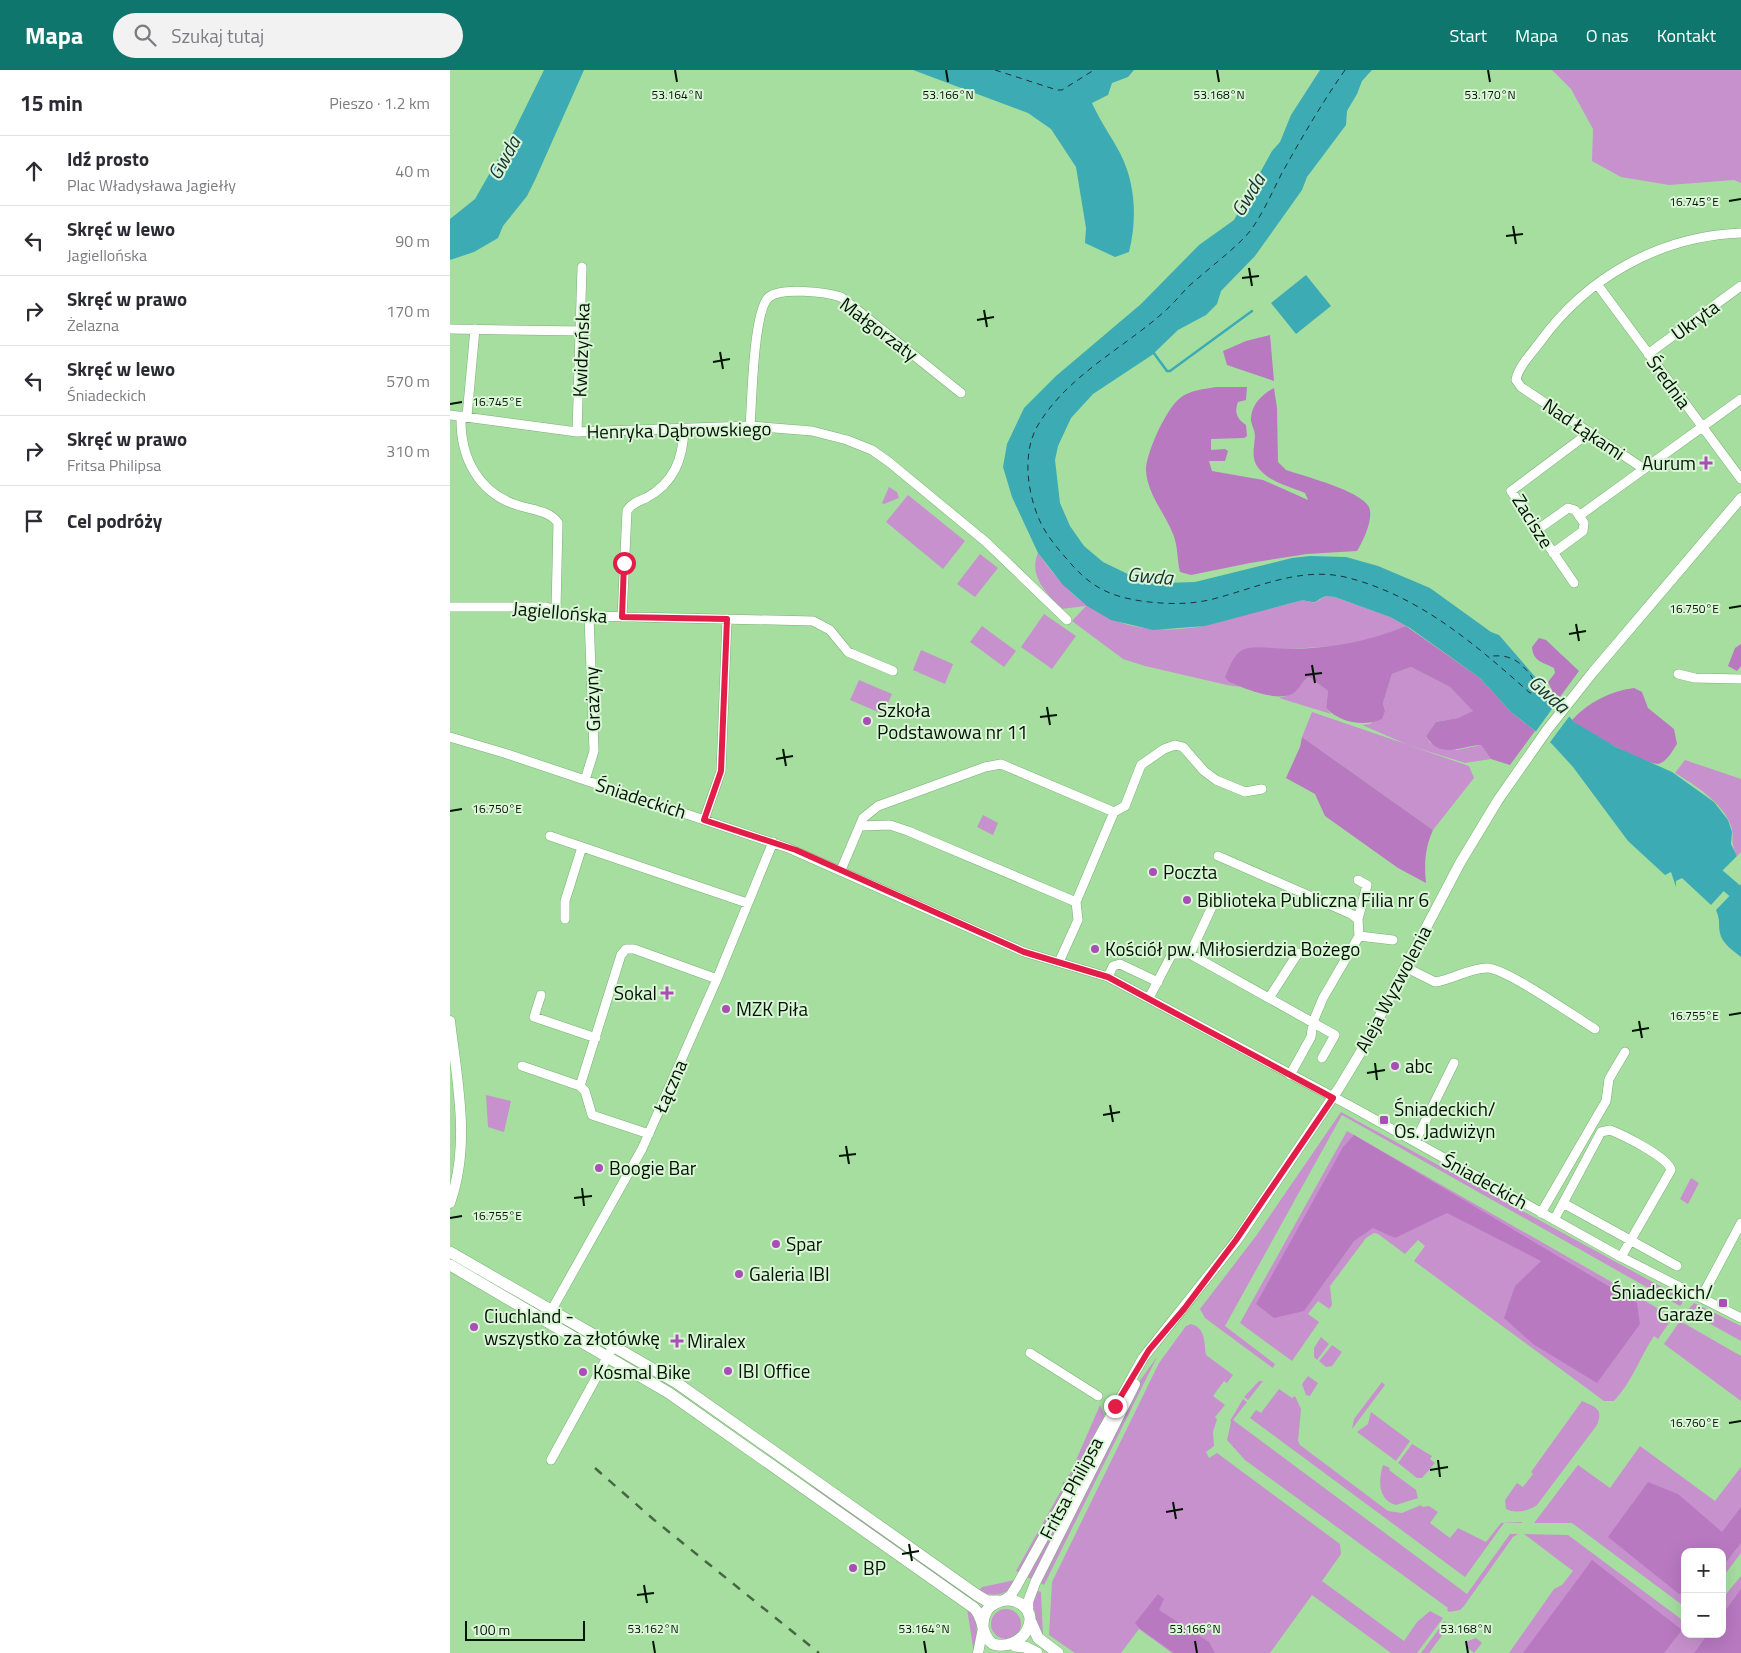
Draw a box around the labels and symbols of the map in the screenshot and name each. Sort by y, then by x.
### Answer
text: 53.164°N [651,85,703,104]
text: 53.166°N [922,85,974,104]
text: 53.168°N [1193,85,1245,104]
text: 53.170°N [1464,85,1516,104]
water label: Gwda [479,129,529,185]
water label: Gwda [1222,166,1273,222]
text: 16.745°E [1669,192,1719,211]
street label: Małgorzaty [834,289,925,368]
street label: Ukryta [1665,292,1725,347]
street label: Kwidzyńska [564,302,597,398]
street label: Średnia [1640,349,1699,415]
street label: Nad Łąkami [1537,390,1631,467]
text: 16.745°E [472,392,522,411]
street label: Henryka Dąbrowskiego [586,413,772,446]
place label: Aurum [1642,448,1696,477]
marker: Aurum [1700,457,1712,469]
street label: Zacisze [1505,488,1561,554]
route start [613,552,636,575]
water label: Gwda [1126,558,1175,593]
street label: Jagiellońska [511,593,609,630]
text: 16.750°E [1669,599,1719,618]
street label: Grażyny [576,666,607,732]
water label: Gwda [1522,667,1577,721]
place label: Szkoła Podstawowa nr 11 [877,695,1028,746]
marker: Szkoła Podstawowa nr 11 [861,715,873,727]
street label: Śniadeckich [592,769,690,826]
text: 16.750°E [472,799,522,818]
place label: Poczta [1163,857,1218,886]
marker: Poczta [1147,866,1159,878]
place label: Biblioteka Publiczna Filia nr 6 [1197,885,1429,914]
marker: Biblioteka Publiczna Filia nr 6 [1181,894,1193,906]
street label: Aleja Wyzwolenia [1347,920,1438,1057]
place label: Kościół pw. Miłosierdzia Bożego [1105,934,1360,963]
marker: Kościół pw. Miłosierdzia Bożego [1089,943,1101,955]
place label: Sokal [614,978,657,1007]
marker: Sokal [661,987,673,999]
place label: MZK Piła [736,994,808,1023]
marker: MZK Piła [720,1003,732,1015]
text: 16.755°E [1669,1006,1719,1025]
place label: abc [1405,1051,1433,1080]
street label: Łączna [645,1054,694,1118]
marker: abc [1389,1060,1401,1072]
place label: Śniadeckich/ Os. Jadwiżyn [1394,1094,1496,1145]
marker: Śniadeckich/ Os. Jadwiżyn [1378,1114,1390,1126]
street label: Śniadeckich [1437,1145,1533,1216]
place label: Boogie Bar [609,1153,697,1182]
marker: Boogie Bar [593,1162,605,1174]
text: 16.755°E [472,1206,522,1225]
place label: Spar [786,1229,823,1258]
marker: Spar [770,1238,782,1250]
place label: Galeria IBI [749,1259,830,1288]
marker: Galeria IBI [733,1268,745,1280]
place label: Śniadeckich/ Garaże [1611,1277,1713,1328]
marker: Śniadeckich/ Garaże [1717,1297,1729,1309]
place label: Ciuchland - wszystko za złotówkę [484,1301,660,1352]
marker: Ciuchland - wszystko za złotówkę [468,1321,480,1333]
place label: Miralex [687,1326,746,1355]
marker: Miralex [671,1335,683,1347]
place label: IBI Office [738,1356,810,1385]
place label: Kosmal Bike [593,1357,691,1386]
marker: IBI Office [722,1365,734,1377]
marker: Kosmal Bike [577,1366,589,1378]
route end [1104,1395,1127,1418]
text: 16.760°E [1669,1413,1719,1432]
street label: Fritsa Philipsa [1031,1431,1110,1544]
place label: BP [863,1553,886,1582]
marker: BP [847,1562,859,1574]
scale bar [465,1618,585,1641]
text: 53.162°N [627,1619,679,1638]
text: 53.164°N [898,1619,950,1638]
text: 53.166°N [1169,1619,1221,1638]
text: 53.168°N [1440,1619,1492,1638]

